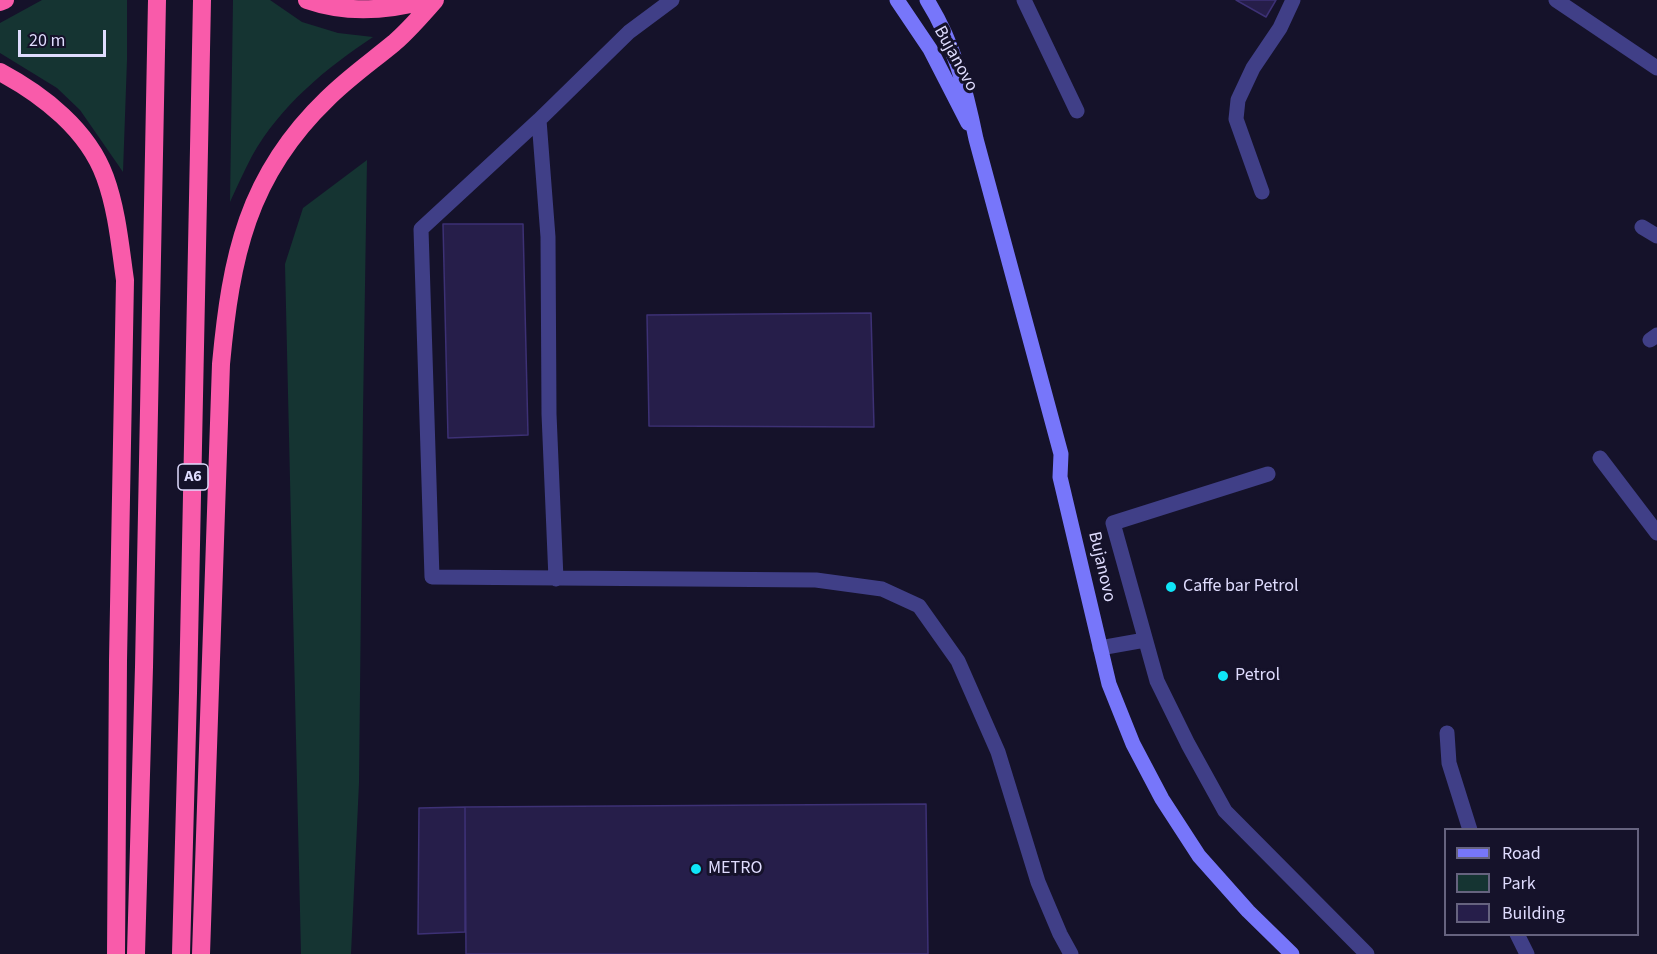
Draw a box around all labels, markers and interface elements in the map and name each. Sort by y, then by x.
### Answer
scale bar [21,18,110,56]
street label: Bujanovo [928,22,982,96]
text: 20 m [29,28,65,53]
road number: A6 [178,464,208,490]
street label: Bujanovo [1082,530,1120,604]
place label: Caffe bar Petrol [1183,576,1299,598]
marker: Caffe bar Petrol [1164,580,1178,594]
place label: Petrol [1235,665,1280,687]
marker: Petrol [1216,669,1230,683]
legend [1444,828,1639,936]
text: Road [1502,841,1541,866]
place label: METRO [708,858,762,880]
marker: METRO [689,862,703,876]
text: Park [1502,871,1536,896]
text: Building [1502,901,1565,926]

